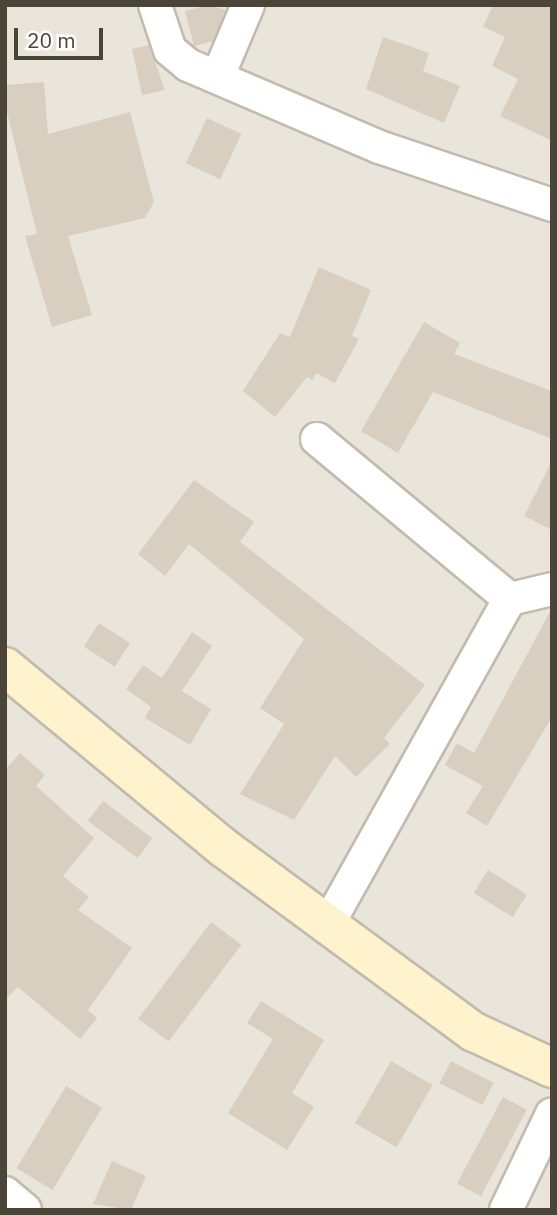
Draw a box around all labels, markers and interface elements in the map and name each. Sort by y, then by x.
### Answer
scale bar [18,14,107,58]
text: 20 m [27,26,76,54]

